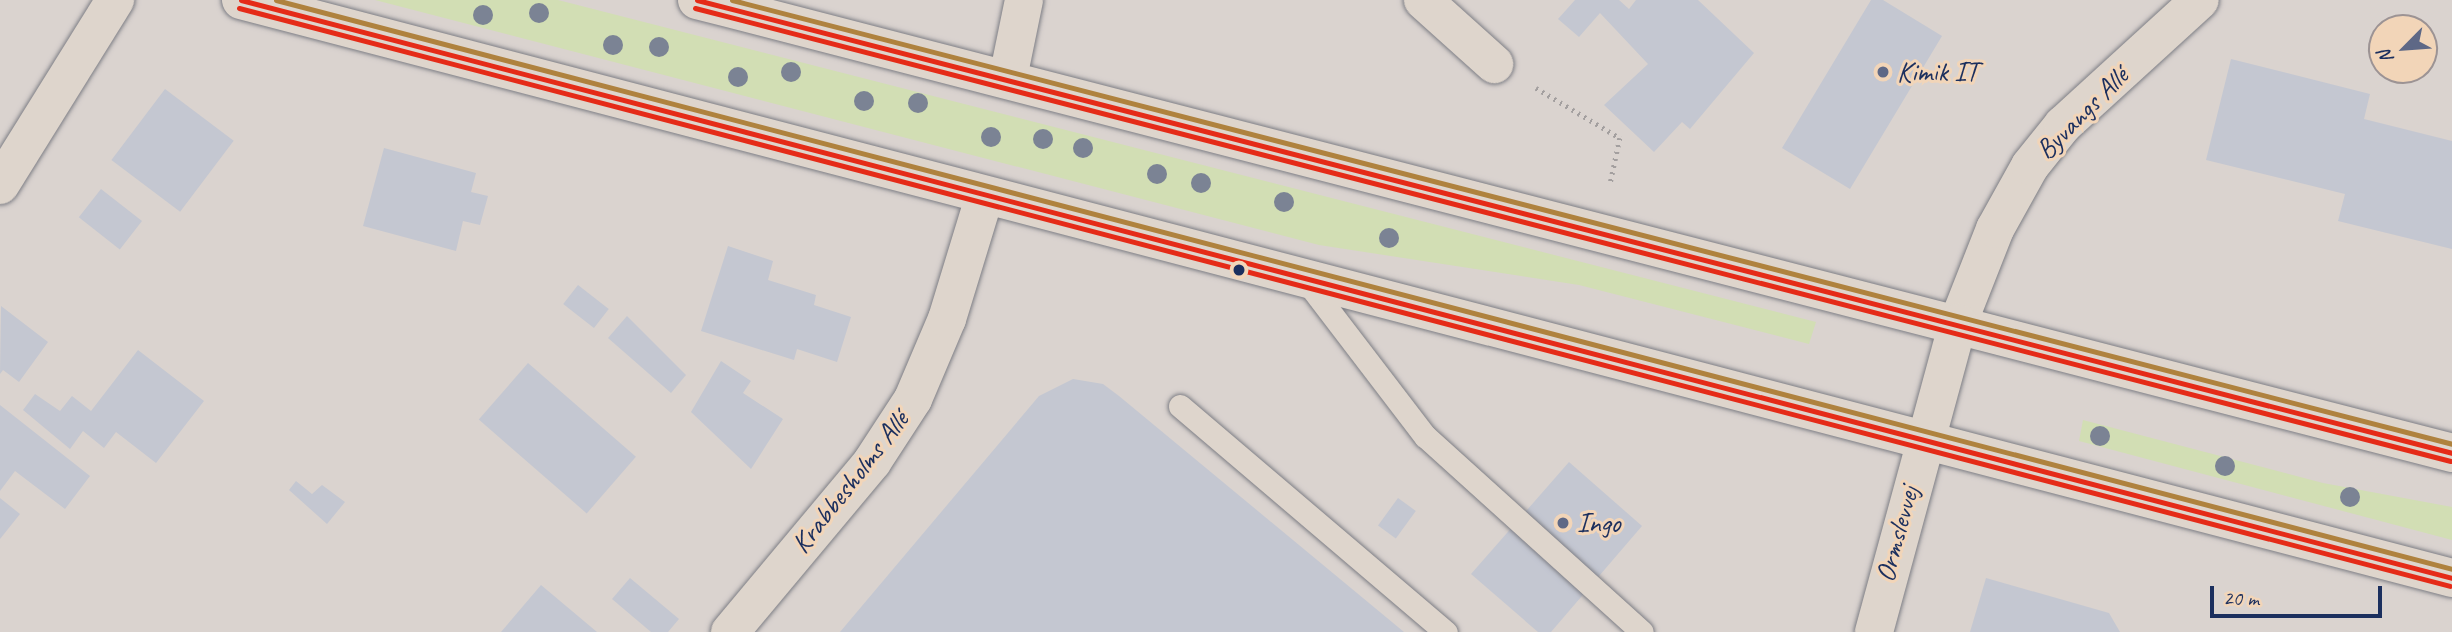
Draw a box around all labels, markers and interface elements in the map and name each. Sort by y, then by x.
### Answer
north arrow [2368,14,2438,84]
text: N [2372,47,2399,67]
place label: Kimik IT [1897,55,1978,89]
street label: Byvangs Allé [2029,60,2135,166]
marker: Kimik IT [1875,64,1891,80]
unlabelled marker [1232,263,1246,277]
street label: Krabbesholms Allé [784,404,916,560]
street label: Ormslevvej [1868,482,1926,586]
place label: Ingo [1577,506,1620,540]
marker: Ingo [1555,515,1571,531]
scale bar [2214,572,2386,616]
text: 20 m [2223,585,2259,611]

